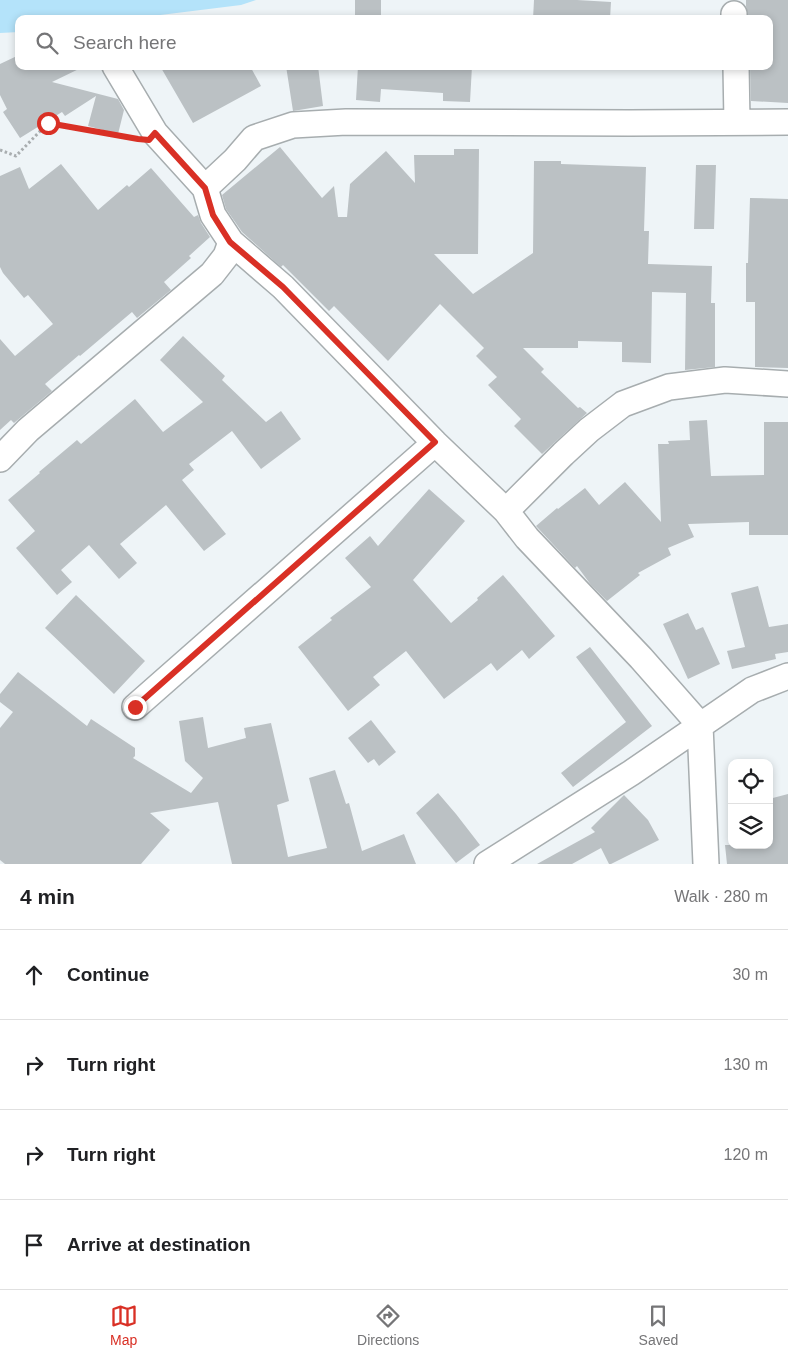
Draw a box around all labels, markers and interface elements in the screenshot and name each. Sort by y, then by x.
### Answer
search box [15,15,773,70]
icon: search [33,29,61,57]
text: Search here [73,32,177,53]
route start [37,112,60,135]
route end [124,696,147,719]
map controls [728,759,773,849]
button: locate [728,759,773,804]
button: layers [728,804,773,849]
text: 4 min [20,885,75,908]
text: Walk · 280 m [674,888,768,905]
icon: ahead [20,961,48,989]
text: Continue [67,964,149,985]
text: 30 m [732,966,768,983]
icon: right [20,1051,48,1079]
text: Turn right [67,1054,155,1075]
text: 130 m [724,1056,768,1073]
icon: right [20,1141,48,1169]
text: Turn right [67,1144,155,1165]
text: 120 m [724,1146,768,1163]
icon: arrive [20,1231,48,1259]
text: Arrive at destination [67,1234,251,1255]
tab: Map [110,1302,138,1348]
tab: Directions [357,1302,419,1348]
tab: Saved [639,1302,678,1348]

